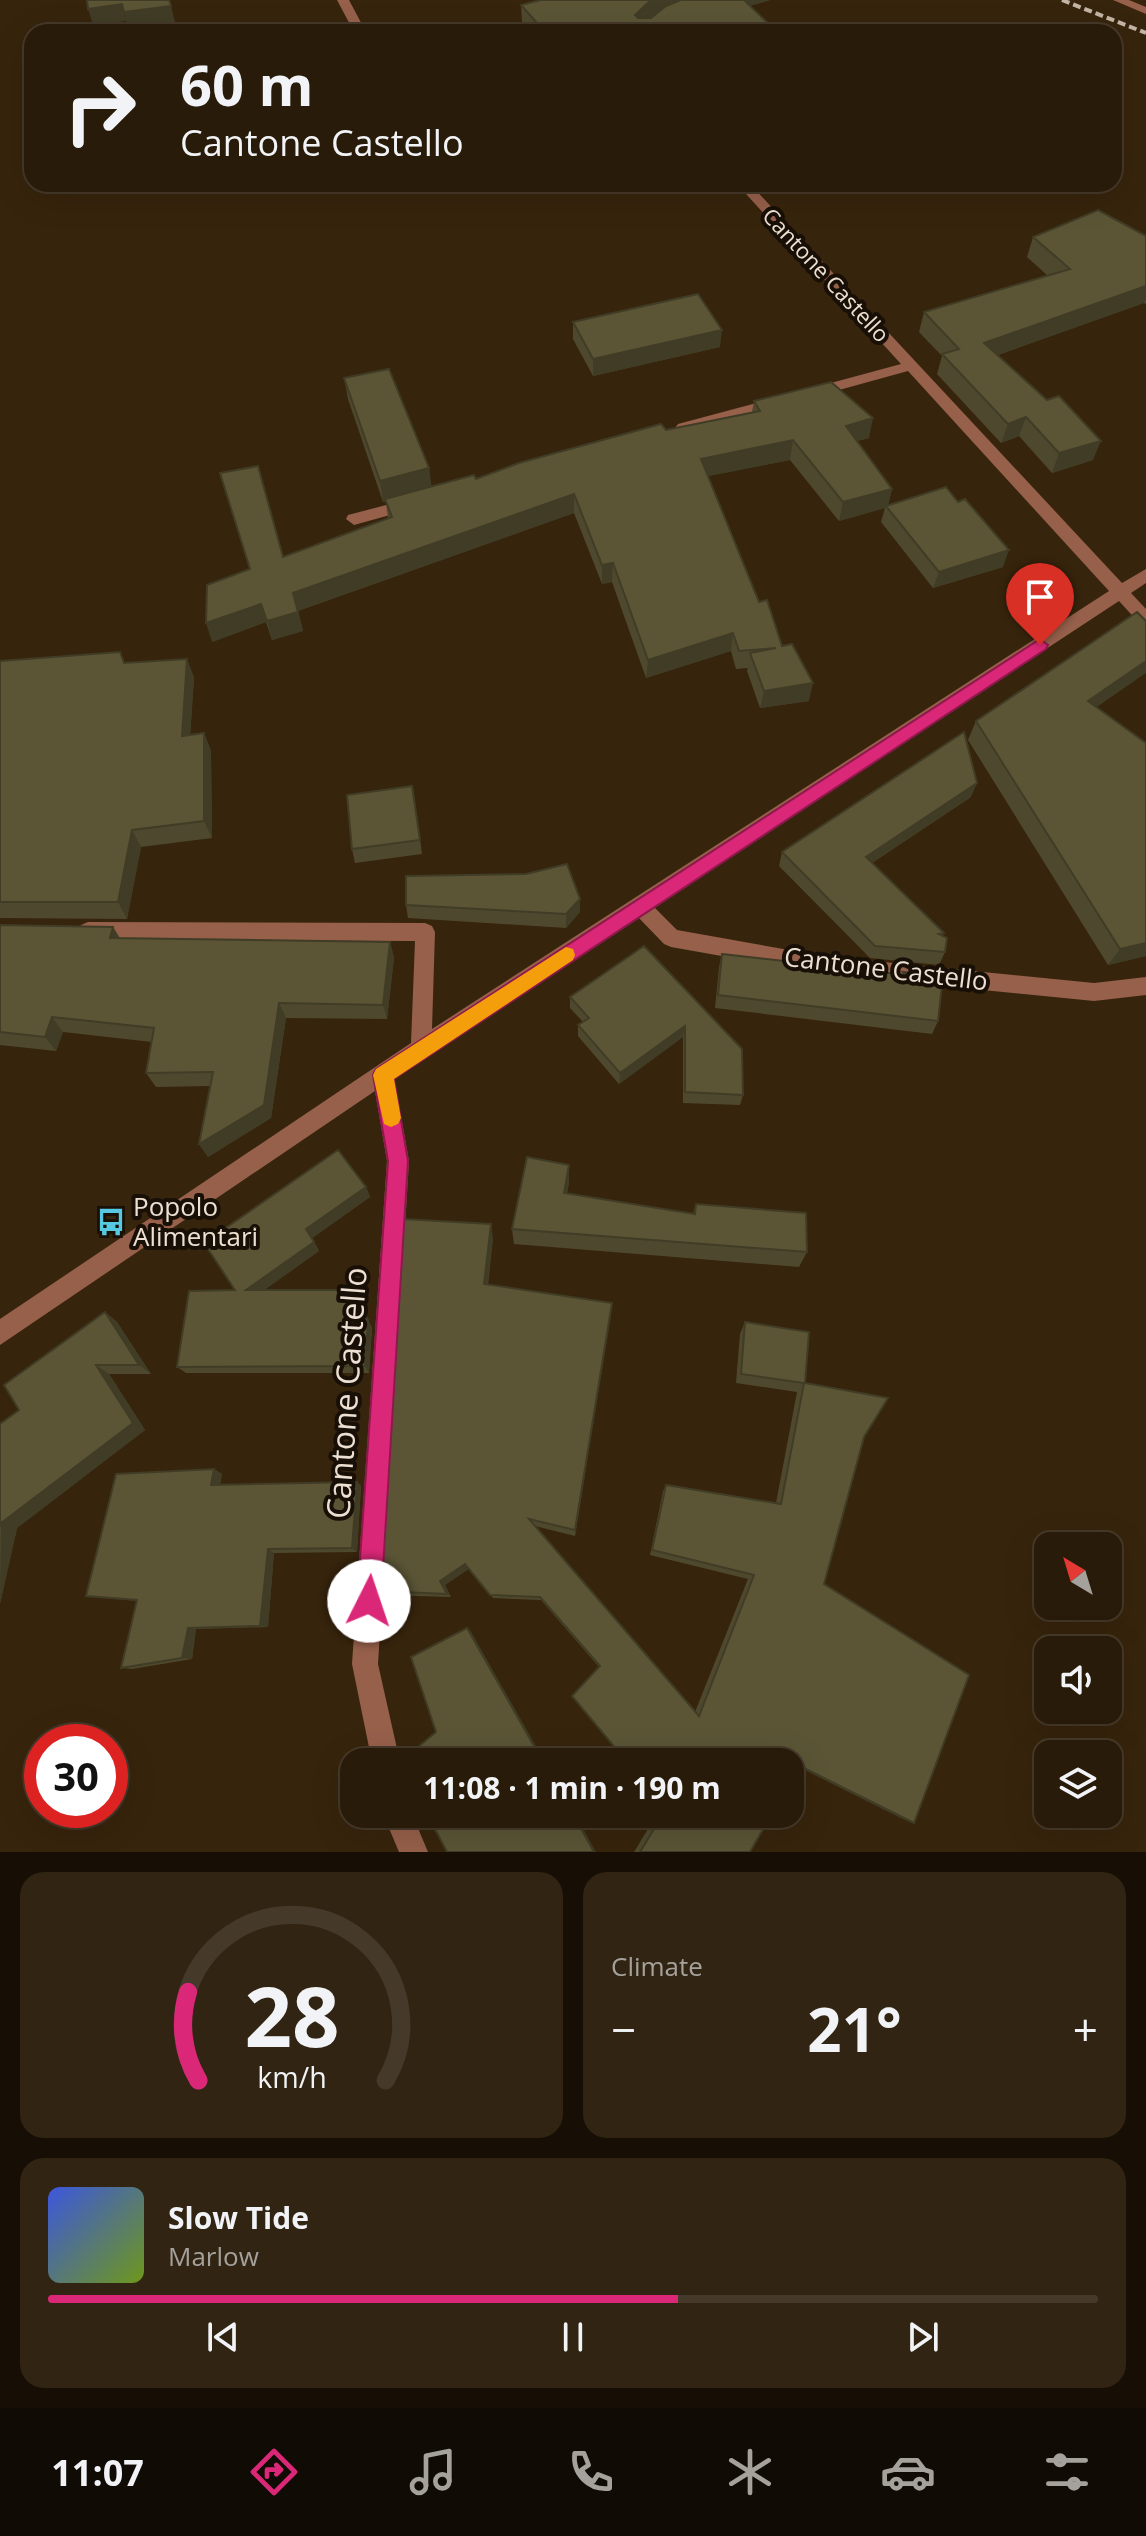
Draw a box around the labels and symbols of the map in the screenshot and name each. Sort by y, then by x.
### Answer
street label: Cantone Castello [757,201,897,348]
pin [1006,563,1074,645]
street label: Cantone Castello [782,938,990,998]
place label: Popolo Alimentari [133,1188,258,1254]
bus stop icon: Popolo Alimentari [96,1207,126,1237]
street label: Cantone Castello [315,1266,376,1520]
north arrow [1034,1532,1122,1620]
position arrow [327,1559,411,1643]
speed limit sign: 30 [24,1724,128,1828]

